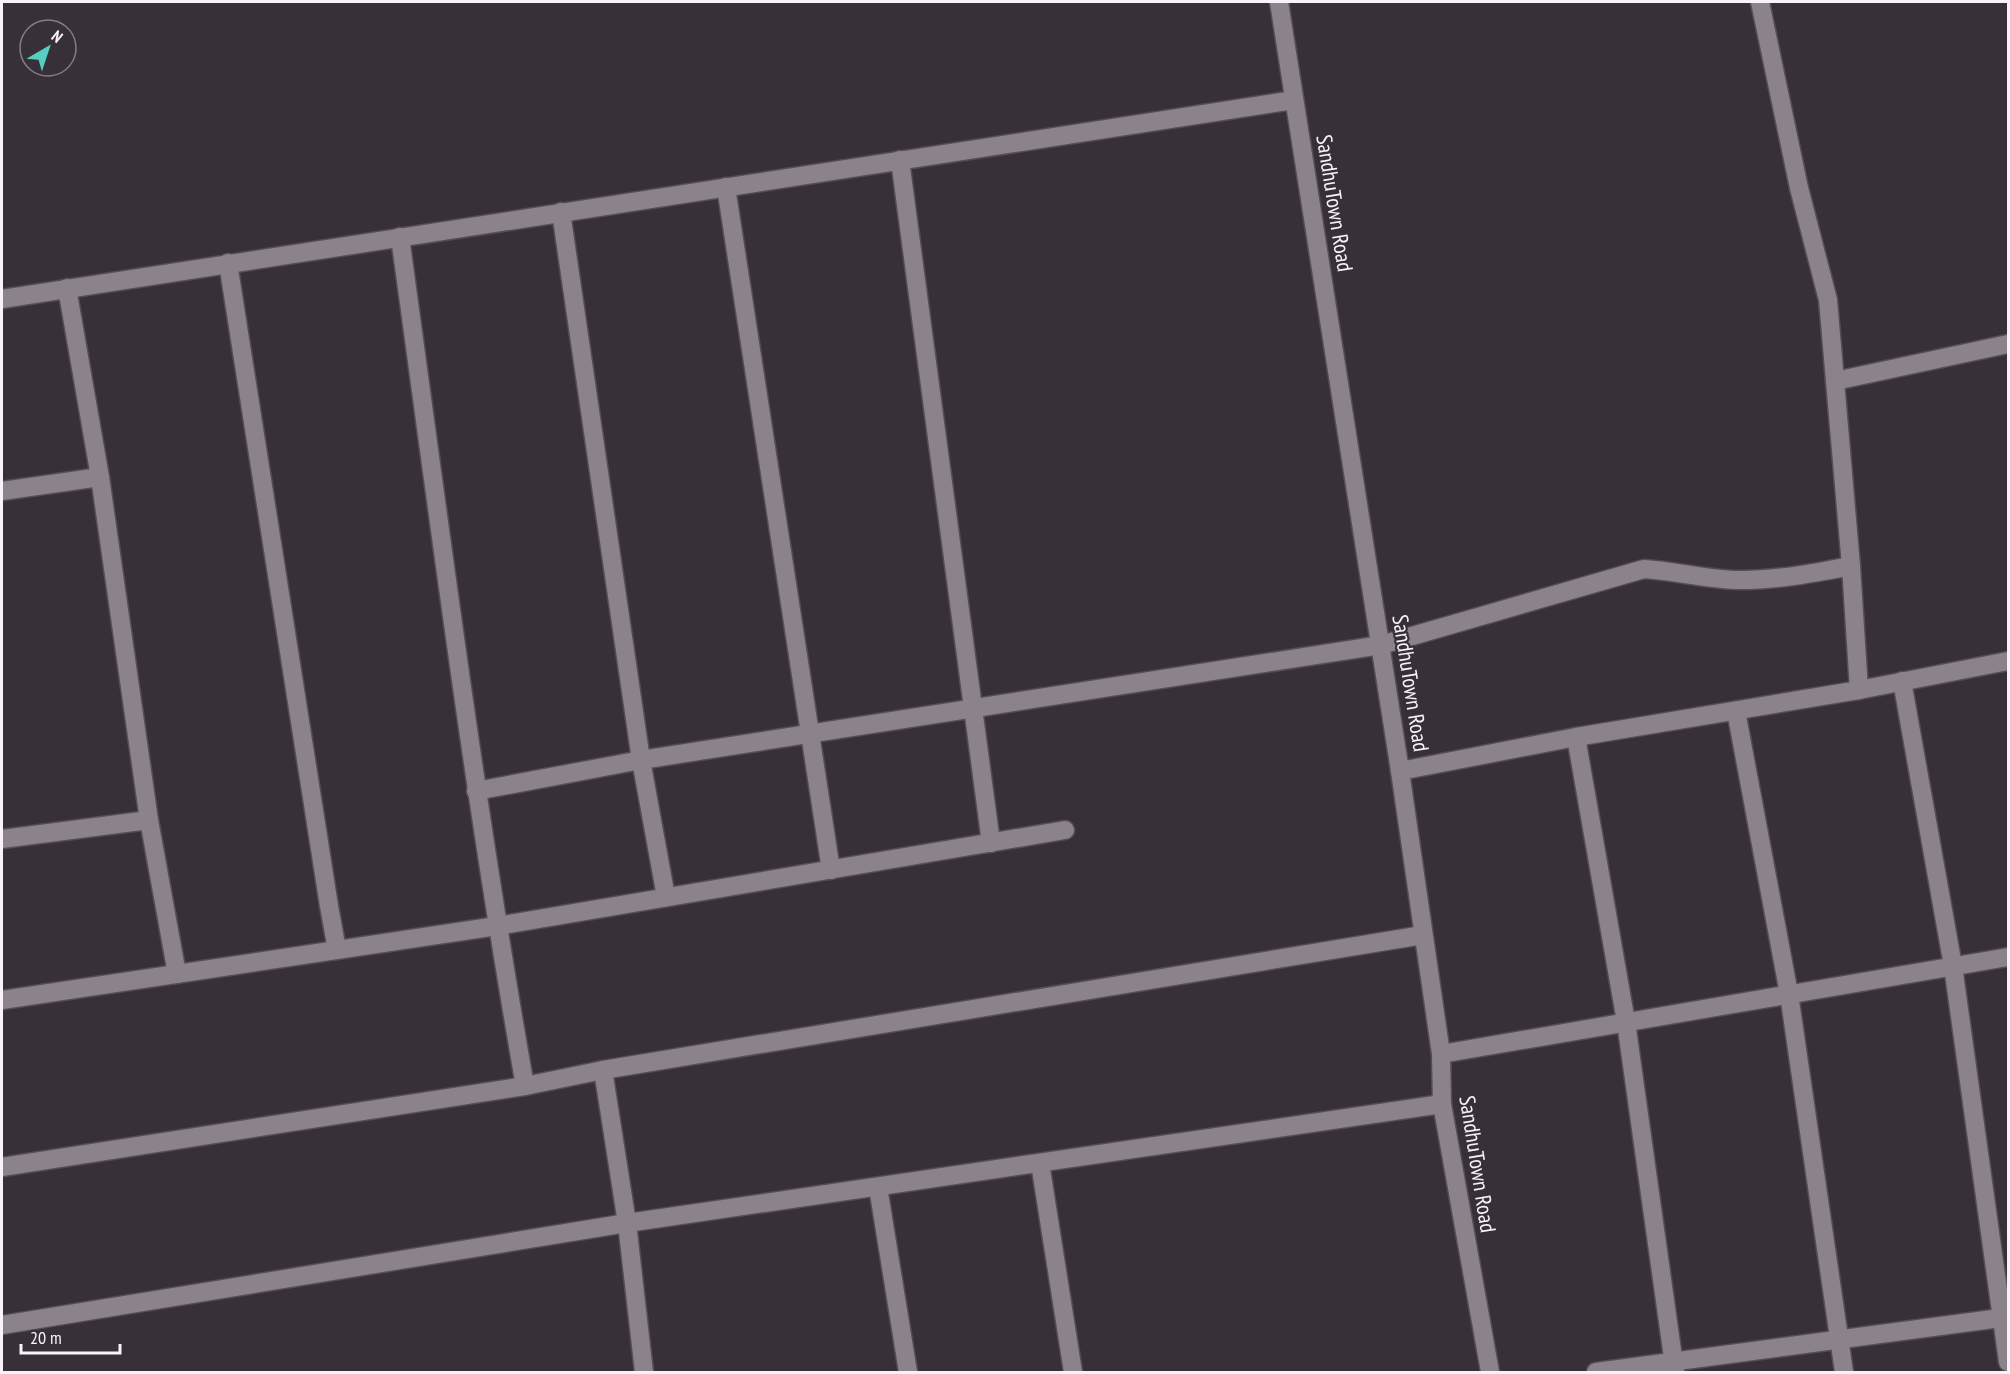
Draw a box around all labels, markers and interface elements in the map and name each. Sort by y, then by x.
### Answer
north arrow [18,18,78,78]
text: N [48,26,67,47]
street label: SandhuTown Road [1310,132,1360,274]
street label: SandhuTown Road [1386,612,1436,754]
street label: SandhuTown Road [1453,1093,1503,1235]
scale bar [21,1317,120,1355]
text: 20 m [30,1326,62,1349]

